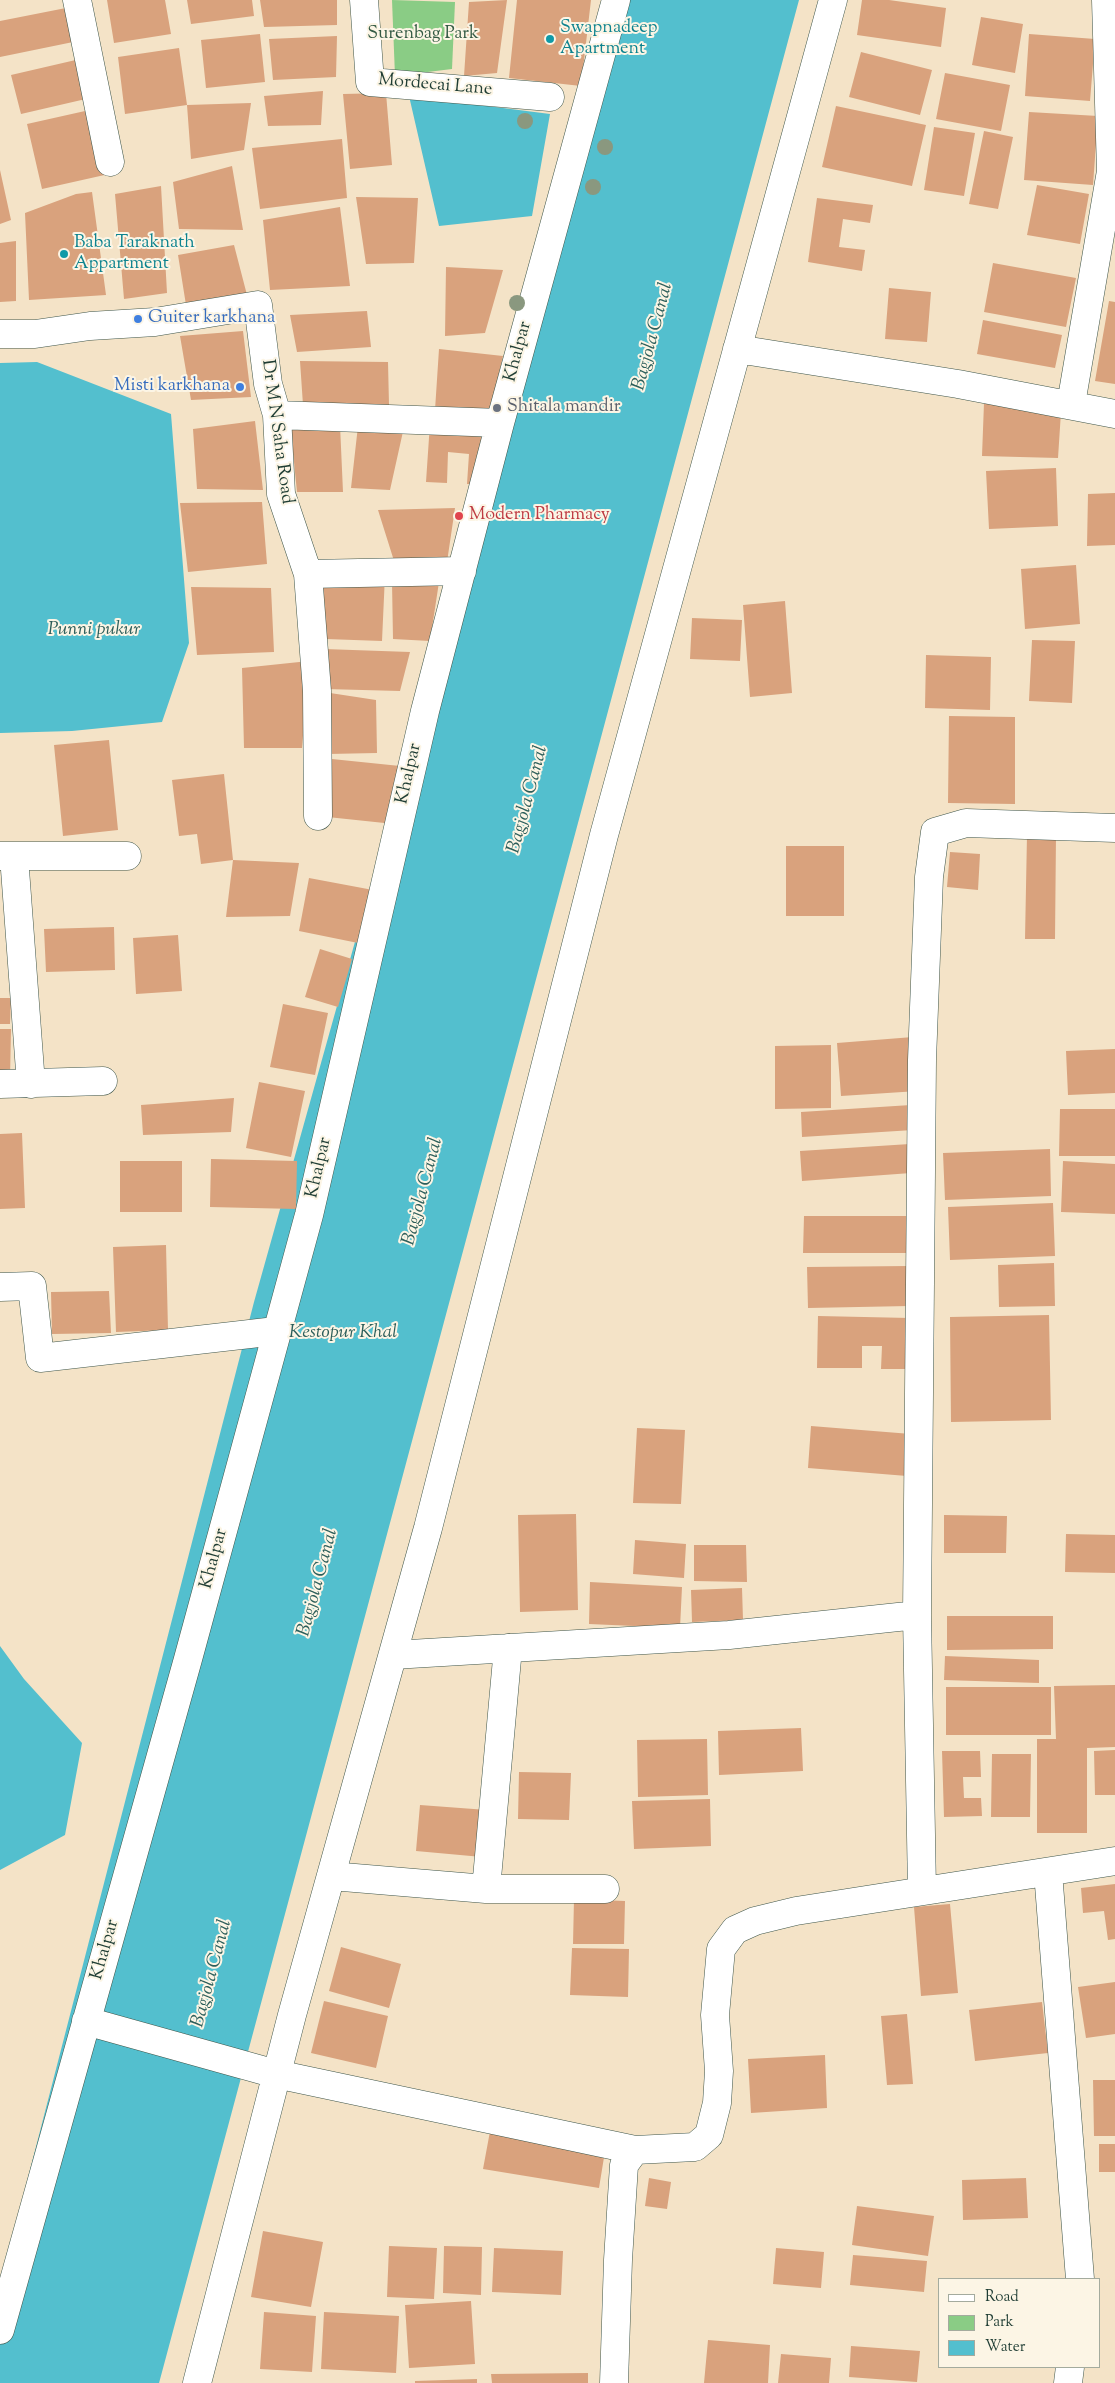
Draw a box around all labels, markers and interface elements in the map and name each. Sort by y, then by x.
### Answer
place label: Swapnadeep Apartment [560,18,658,60]
park label: Surenbag Park [367,24,479,46]
marker: Swapnadeep Apartment [544,33,556,45]
street label: Mordecai Lane [377,70,493,102]
place label: Baba Taraknath Appartment [74,233,195,276]
marker: Baba Taraknath Appartment [58,248,70,260]
water label: Bagjola Canal [629,281,679,393]
place label: Guiter karkhana [148,308,275,330]
marker: Guiter karkhana [132,313,144,325]
street label: Khalpar [501,319,537,385]
street label: Dr M N Saha Road [255,358,297,506]
place label: Misti karkhana [114,376,230,398]
marker: Misti karkhana [234,381,246,393]
place label: Shitala mandir [507,397,621,419]
marker: Shitala mandir [491,402,503,414]
place label: Modern Pharmacy [469,505,610,527]
marker: Modern Pharmacy [453,510,465,522]
water label: Punni pukur [48,620,140,642]
street label: Khalpar [393,742,427,806]
water label: Bagjola Canal [504,744,554,856]
street label: Khalpar [303,1136,337,1200]
water label: Bagjola Canal [399,1136,449,1248]
water label: Kestopur Khal [289,1323,397,1345]
street label: Khalpar [197,1526,233,1592]
water label: Bagjola Canal [294,1527,344,1639]
street label: Khalpar [87,1917,125,1983]
water label: Bagjola Canal [188,1918,238,2030]
legend [938,2278,1100,2368]
text: Road [985,2287,1019,2308]
text: Park [985,2312,1014,2333]
text: Water [985,2337,1025,2358]

